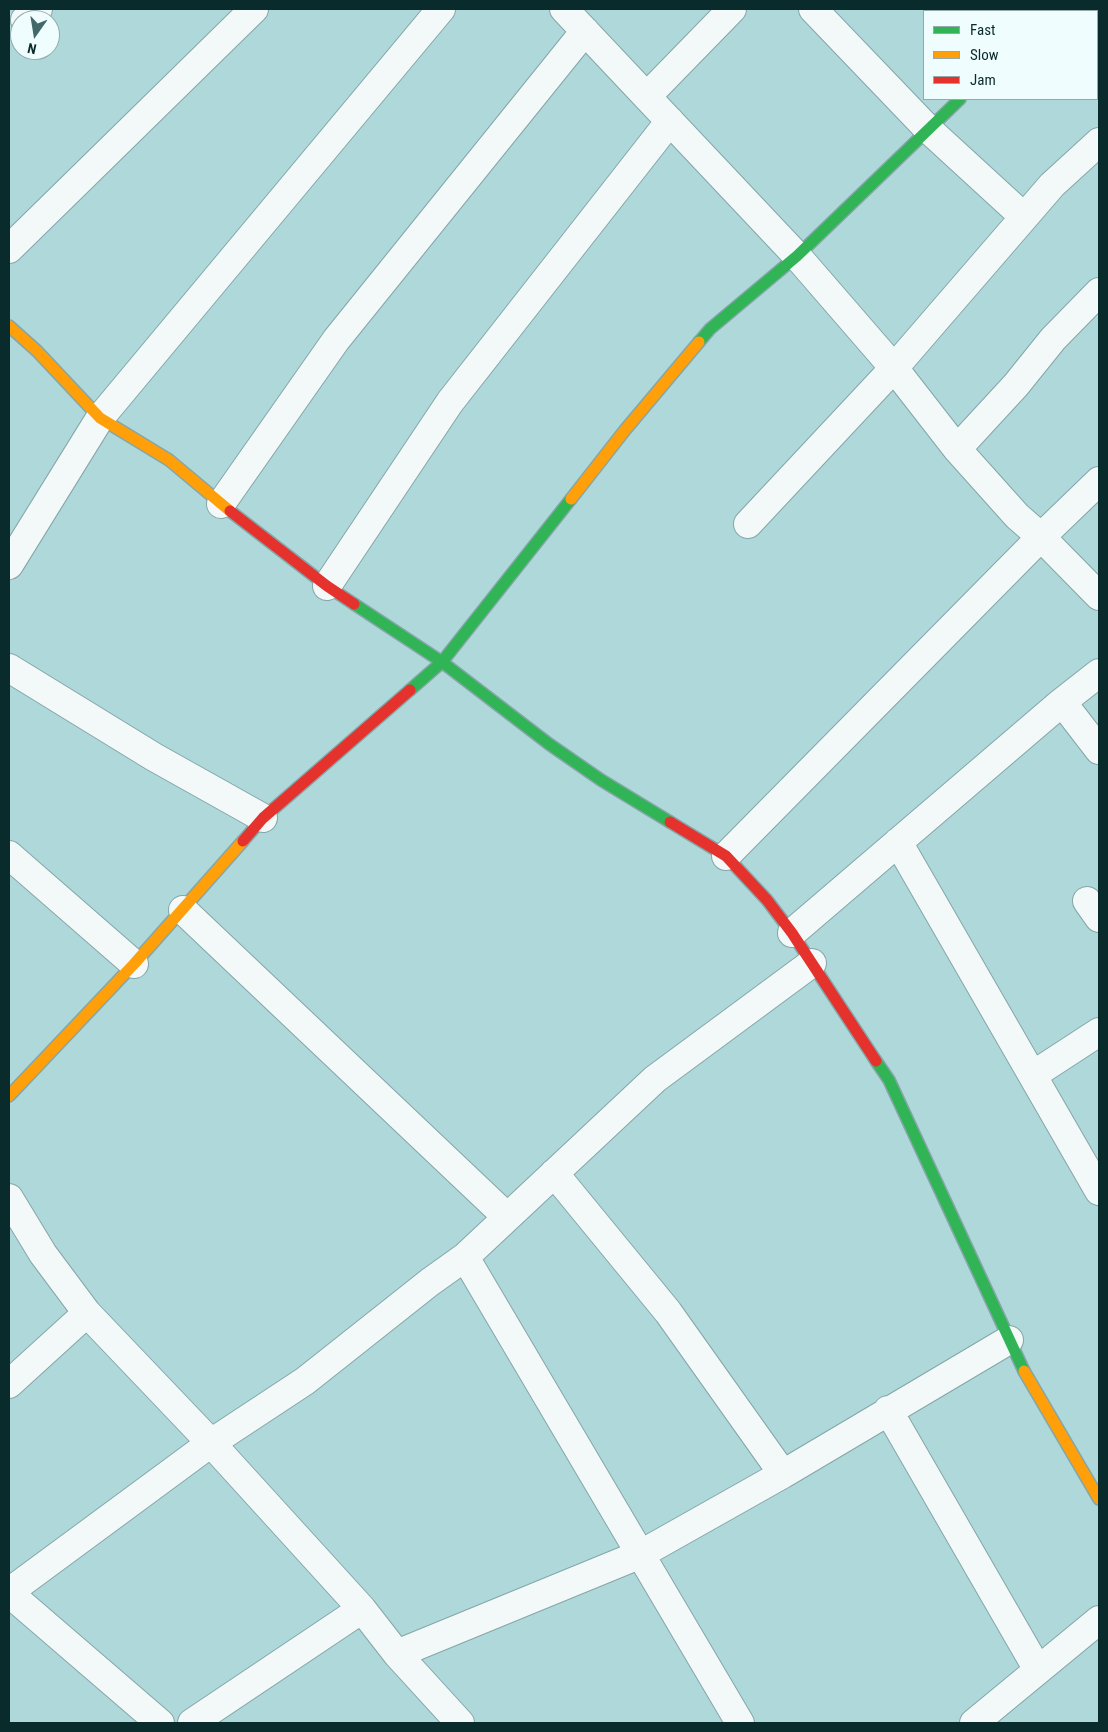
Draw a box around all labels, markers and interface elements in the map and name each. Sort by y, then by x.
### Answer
north arrow [10,10,60,60]
legend [923,10,1098,100]
text: Fast [970,21,995,39]
text: N [26,40,38,57]
text: Slow [970,46,999,64]
text: Jam [970,71,996,89]

